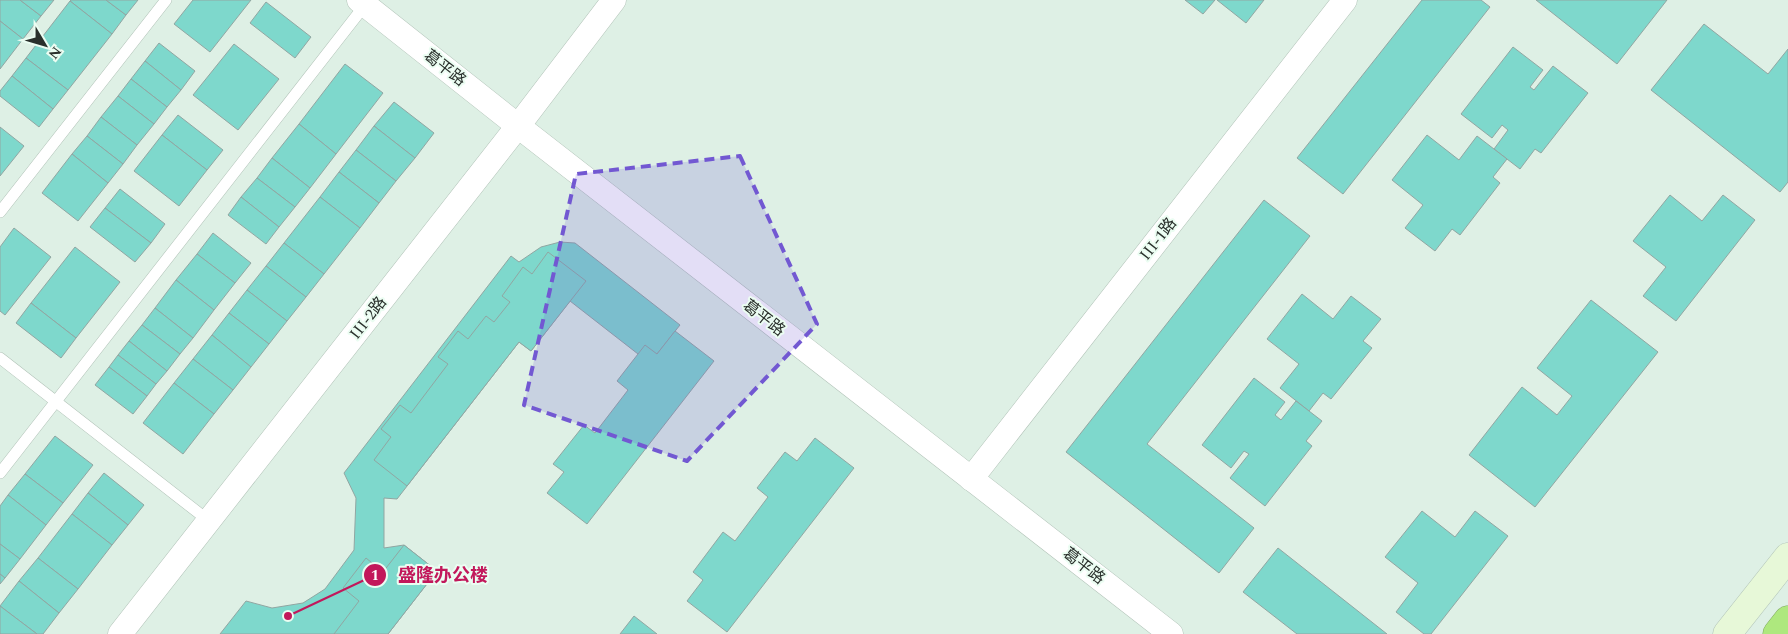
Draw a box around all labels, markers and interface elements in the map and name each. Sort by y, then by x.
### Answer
north arrow [20,20,70,70]
text: N [43,42,67,64]
street label: 葛平路 [419,44,471,92]
street label: III-1路 [1134,212,1182,266]
street label: III-2路 [344,291,392,345]
street label: 葛平路 [738,294,790,342]
street label: 葛平路 [1058,542,1110,590]
callout: 盛隆办公楼 [363,559,498,592]
text: 盛隆办公楼 [398,562,488,589]
text: 1 [371,564,379,587]

